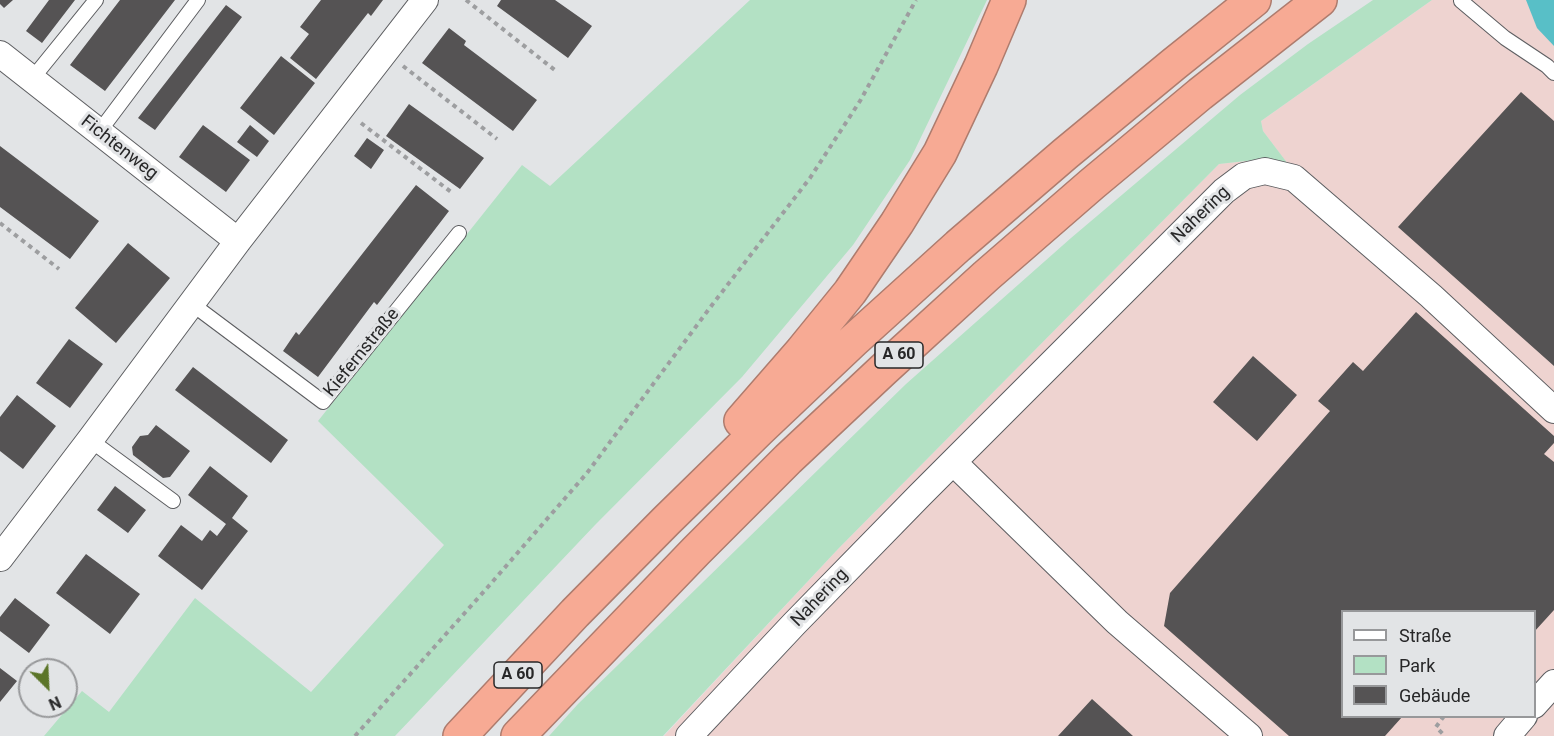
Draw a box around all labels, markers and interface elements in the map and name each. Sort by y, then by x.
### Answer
street label: Fichtenweg [76,111,162,185]
street label: Nahering [1167,182,1235,248]
street label: Kiefernstraße [320,304,404,402]
road number: A 60 [875,342,923,368]
street label: Nahering [787,564,853,632]
legend [1341,610,1536,718]
text: Straße [1399,625,1451,646]
text: Park [1399,655,1435,676]
north arrow [18,658,78,718]
road number: A 60 [494,662,542,688]
text: Gebäude [1399,685,1470,706]
text: N [46,692,64,714]

